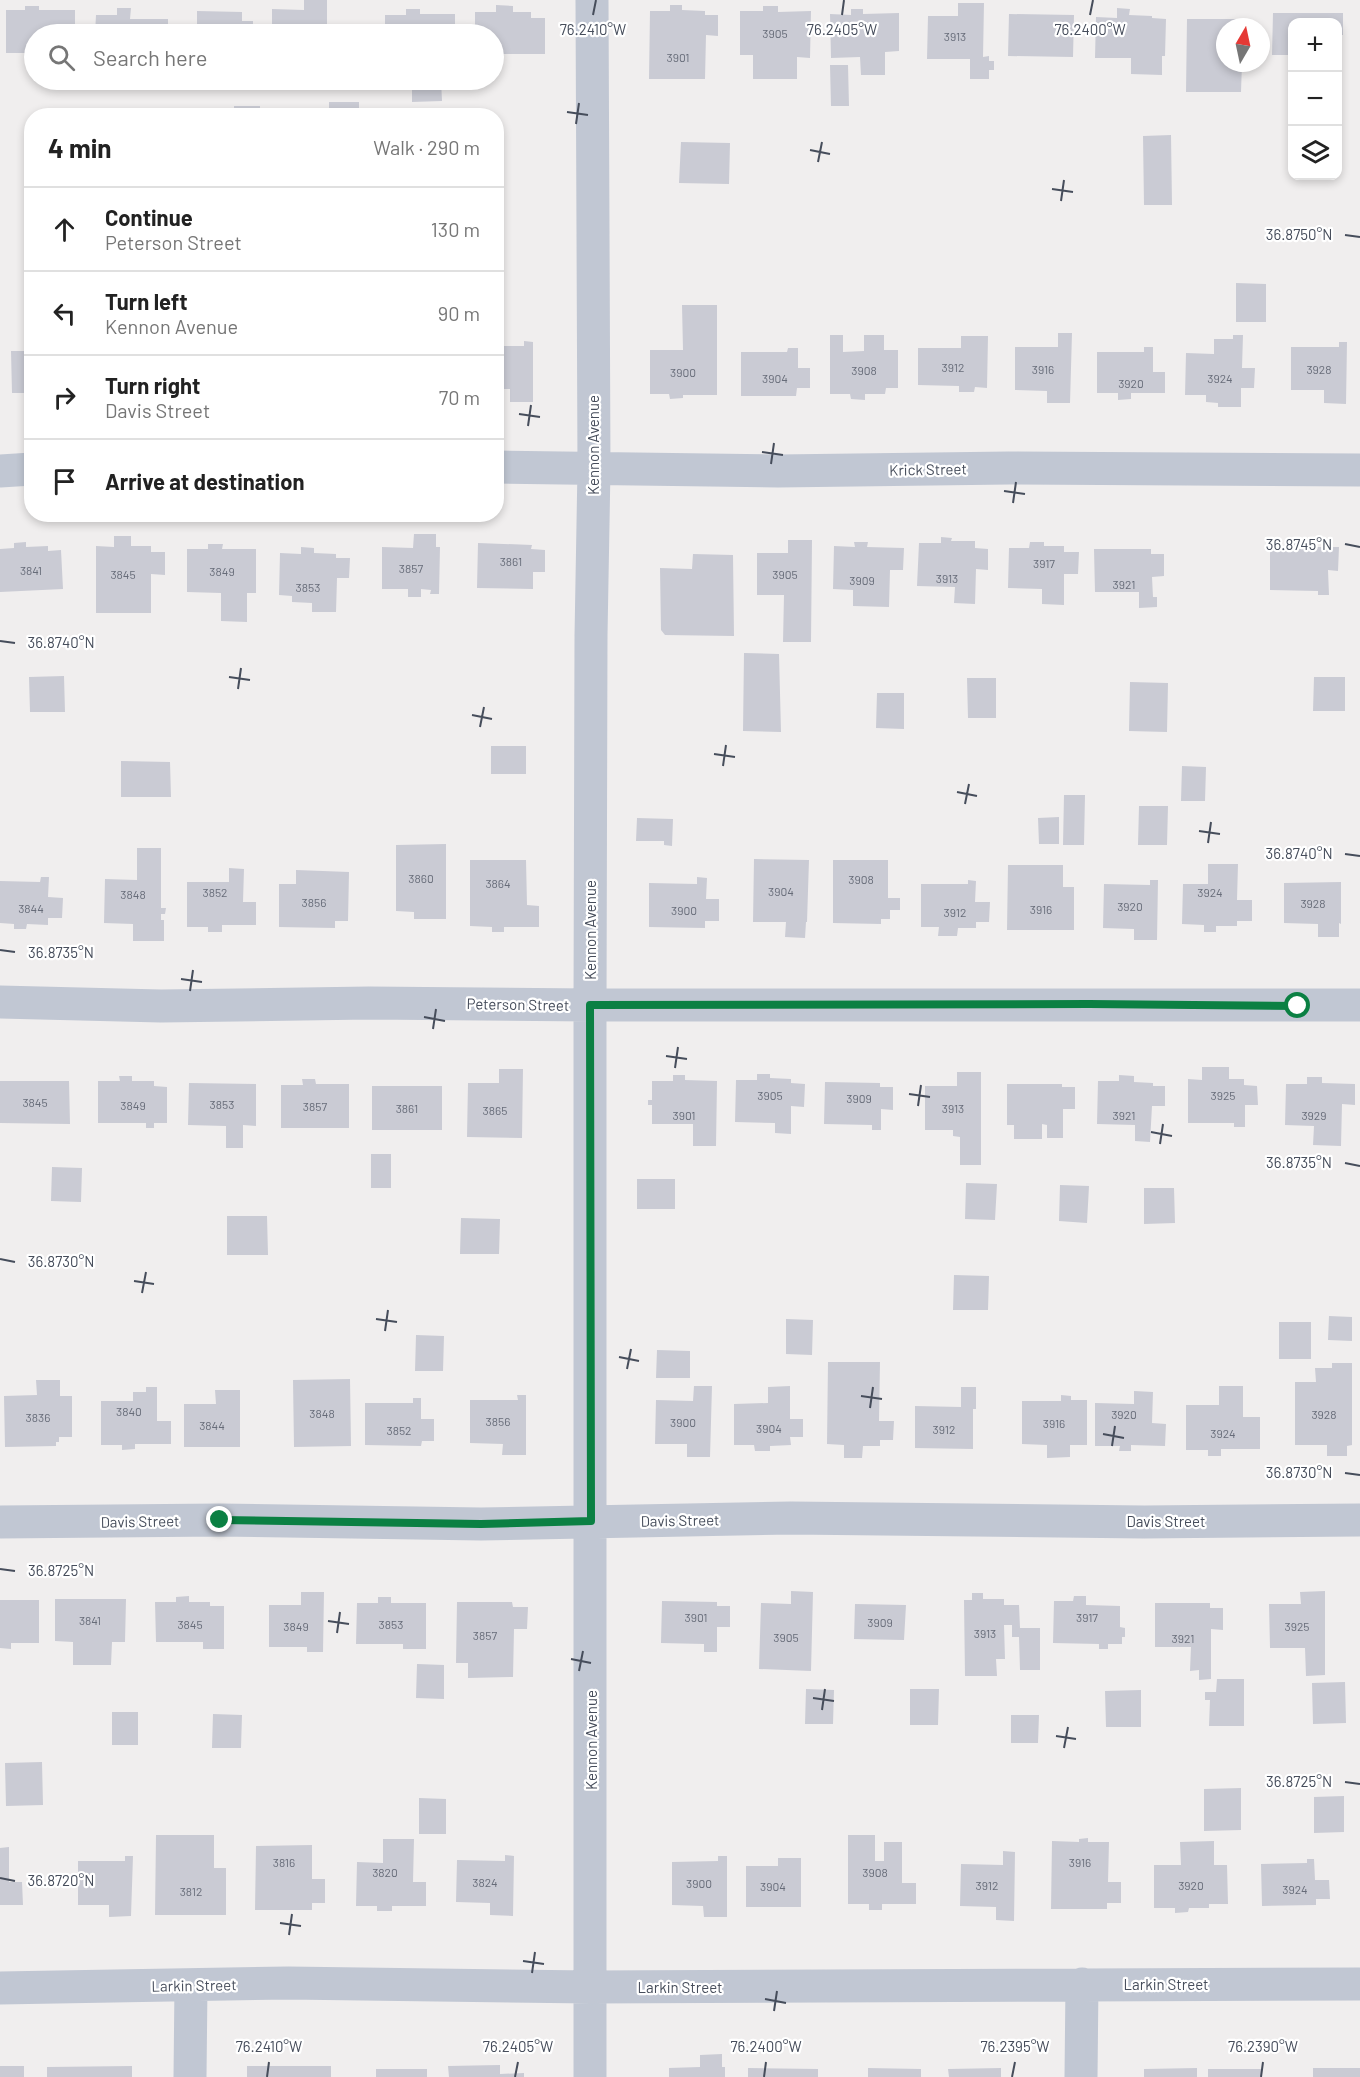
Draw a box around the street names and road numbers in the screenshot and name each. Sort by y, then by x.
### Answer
street label: Kennon Avenue [584,395,602,495]
street label: Krick Street [889,459,967,479]
street label: Kennon Avenue [581,880,599,980]
street label: Peterson Street [467,994,569,1014]
street label: Davis Street [640,1510,720,1530]
street label: Davis Street [100,1511,180,1531]
street label: Davis Street [1127,1512,1205,1530]
street label: Kennon Avenue [582,1690,600,1790]
street label: Larkin Street [151,1975,237,1995]
street label: Larkin Street [1123,1975,1209,1993]
street label: Larkin Street [637,1978,723,1996]

